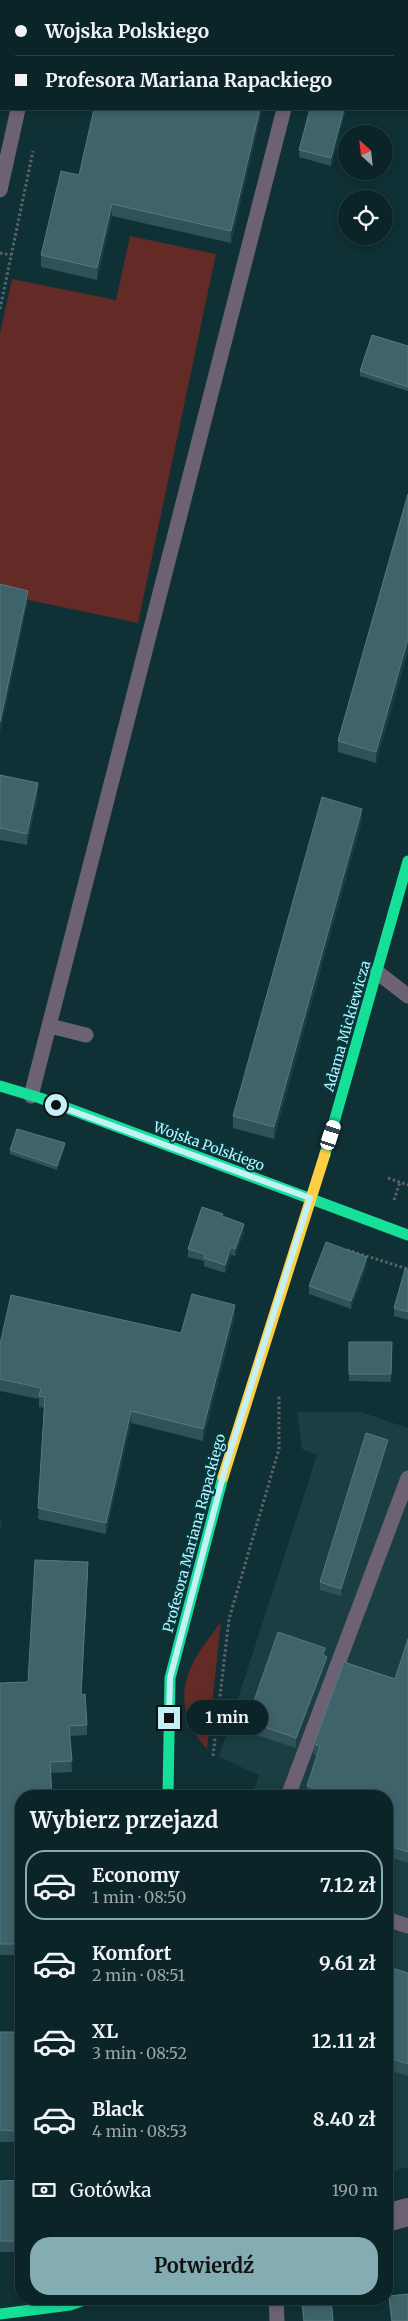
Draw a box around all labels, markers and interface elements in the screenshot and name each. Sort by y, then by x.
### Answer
text: Wojska Polskiego [45,19,209,43]
text: Profesora Mariana Rapackiego [45,68,332,92]
north arrow [338,125,392,180]
map controls [338,125,393,245]
button: locate [338,190,393,245]
street label: Adama Mickiewicza [319,958,374,1095]
route start [45,1094,67,1116]
street label: Wojska Polskiego [150,1117,267,1174]
car [319,1118,342,1152]
street label: Profesora Mariana Rapackiego [159,1432,229,1634]
callout: 1 min [186,1700,269,1736]
route end [158,1707,180,1729]
text: 1 min [205,1707,249,1727]
text: Wybierz przejazd [30,1806,218,1834]
icon: car [32,1863,77,1908]
text: Economy [92,1863,180,1887]
text: 7.12 zł [320,1873,376,1897]
text: 1 min · 08:50 [92,1887,186,1907]
icon: car [32,1941,77,1986]
text: Komfort [92,1941,171,1965]
text: 9.61 zł [319,1951,376,1975]
text: 2 min · 08:51 [92,1965,185,1985]
icon: car [32,2019,77,2064]
text: XL [92,2019,118,2043]
text: 12.11 zł [312,2029,376,2053]
text: 3 min · 08:52 [92,2043,187,2063]
icon: car [32,2097,77,2142]
text: Black [92,2097,144,2121]
text: 8.40 zł [313,2107,376,2131]
text: 4 min · 08:53 [92,2121,187,2141]
icon: cash [30,2176,58,2204]
text: Gotówka [70,2178,151,2202]
text: 190 m [332,2180,378,2200]
button: Potwierdź [30,2237,378,2295]

